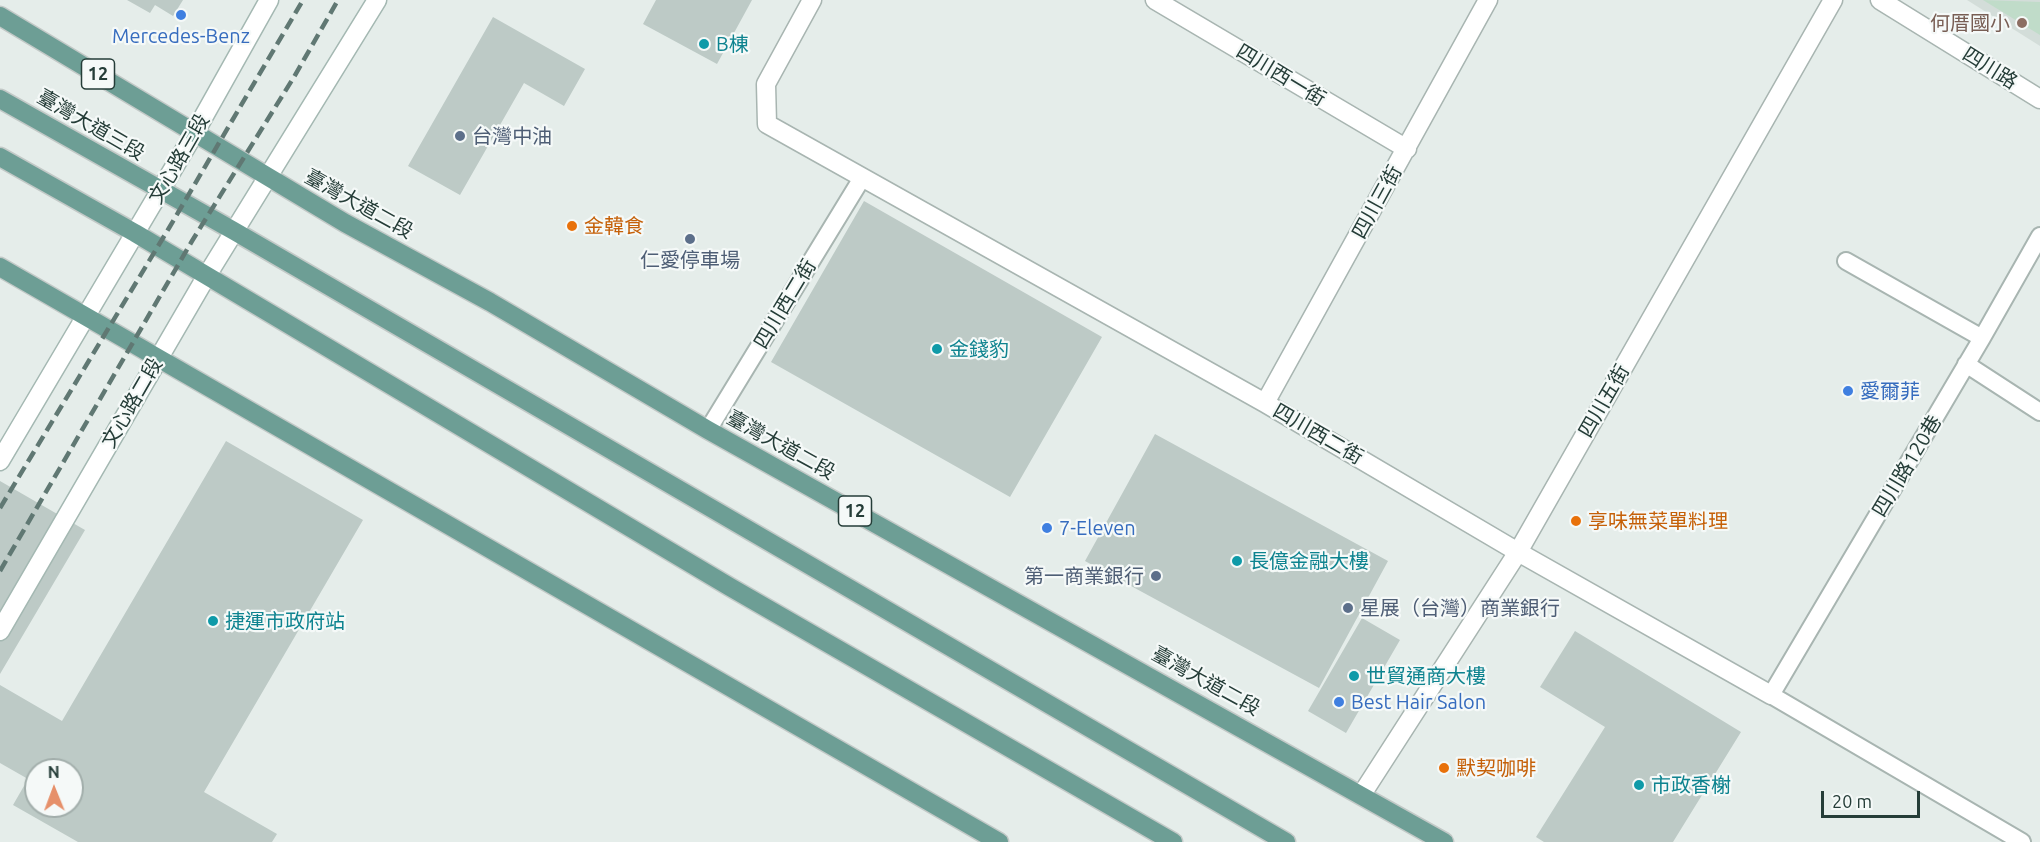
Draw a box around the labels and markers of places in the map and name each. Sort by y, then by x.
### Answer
marker: Mercedes-Benz [174,8,188,22]
place label: 何厝國小 [1930,11,2010,35]
marker: 何厝國小 [2015,16,2029,30]
place label: Mercedes-Benz [112,24,250,48]
place label: B棟 [716,32,749,56]
marker: B棟 [697,37,711,51]
place label: 台灣中油 [472,124,552,148]
marker: 台灣中油 [453,129,467,143]
place label: 金韓食 [584,214,644,238]
marker: 金韓食 [565,219,579,233]
marker: 仁愛停車場 [683,232,697,246]
place label: 仁愛停車場 [640,248,740,272]
place label: 金錢豹 [949,337,1009,361]
marker: 金錢豹 [930,342,944,356]
place label: 愛爾菲 [1860,379,1920,403]
marker: 愛爾菲 [1841,384,1855,398]
place label: 享味無菜單料理 [1588,509,1728,533]
marker: 享味無菜單料理 [1569,514,1583,528]
place label: 7-Eleven [1059,516,1136,540]
marker: 7-Eleven [1040,521,1054,535]
place label: 長億金融大樓 [1249,549,1369,573]
marker: 長億金融大樓 [1230,554,1244,568]
place label: 第一商業銀行 [1024,564,1144,588]
marker: 第一商業銀行 [1149,569,1163,583]
place label: 星展（台灣）商業銀行 [1360,596,1560,620]
marker: 星展（台灣）商業銀行 [1341,601,1355,615]
place label: 捷運市政府站 [225,609,345,633]
marker: 捷運市政府站 [206,614,220,628]
place label: 世貿通商大樓 [1366,664,1486,688]
marker: 世貿通商大樓 [1347,669,1361,683]
place label: Best Hair Salon [1351,690,1486,714]
marker: Best Hair Salon [1332,695,1346,709]
place label: 默契咖啡 [1456,756,1536,780]
marker: 默契咖啡 [1437,761,1451,775]
place label: 市政香榭 [1651,773,1731,797]
marker: 市政香榭 [1632,778,1646,792]

